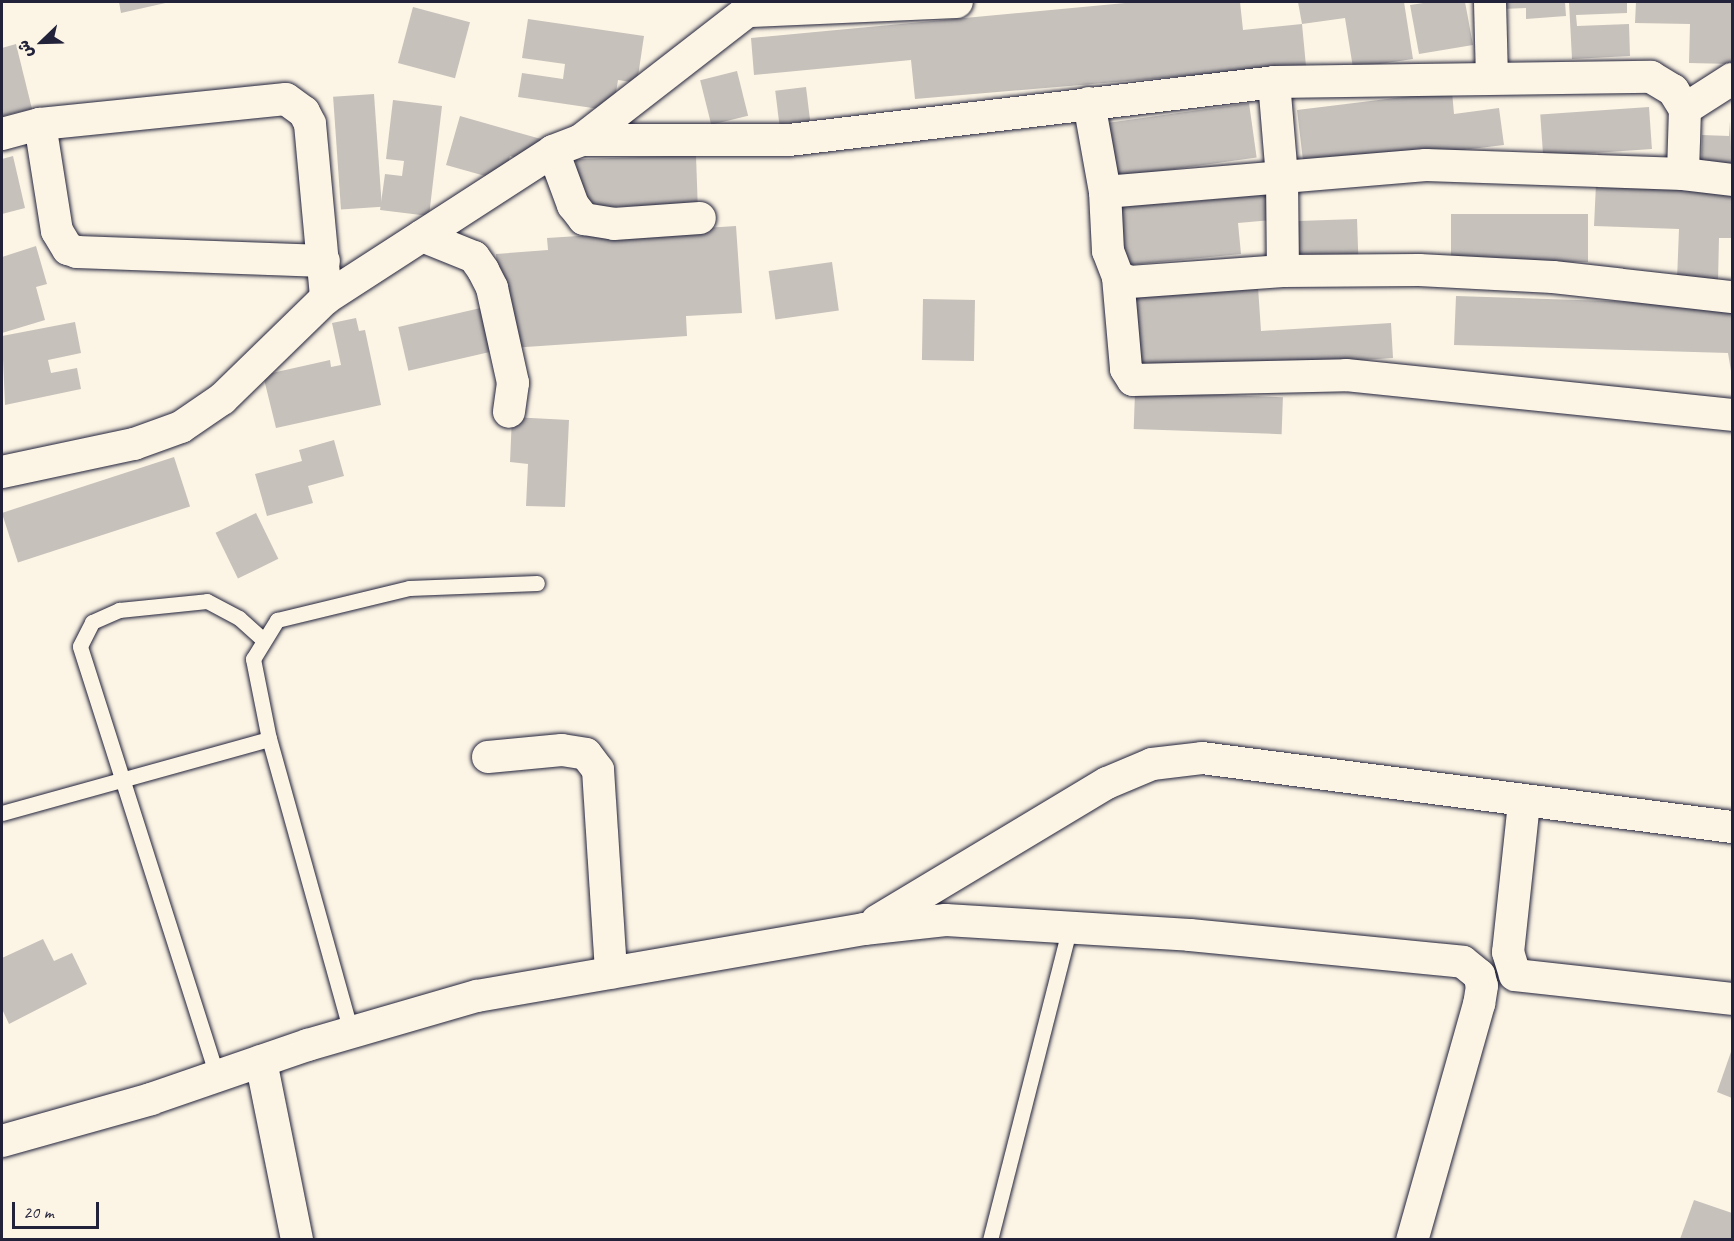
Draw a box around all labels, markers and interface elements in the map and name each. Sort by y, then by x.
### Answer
north arrow [12,12,72,72]
text: ش [13,37,38,61]
scale bar [15,1190,102,1228]
text: 20 m [23,1201,54,1223]

